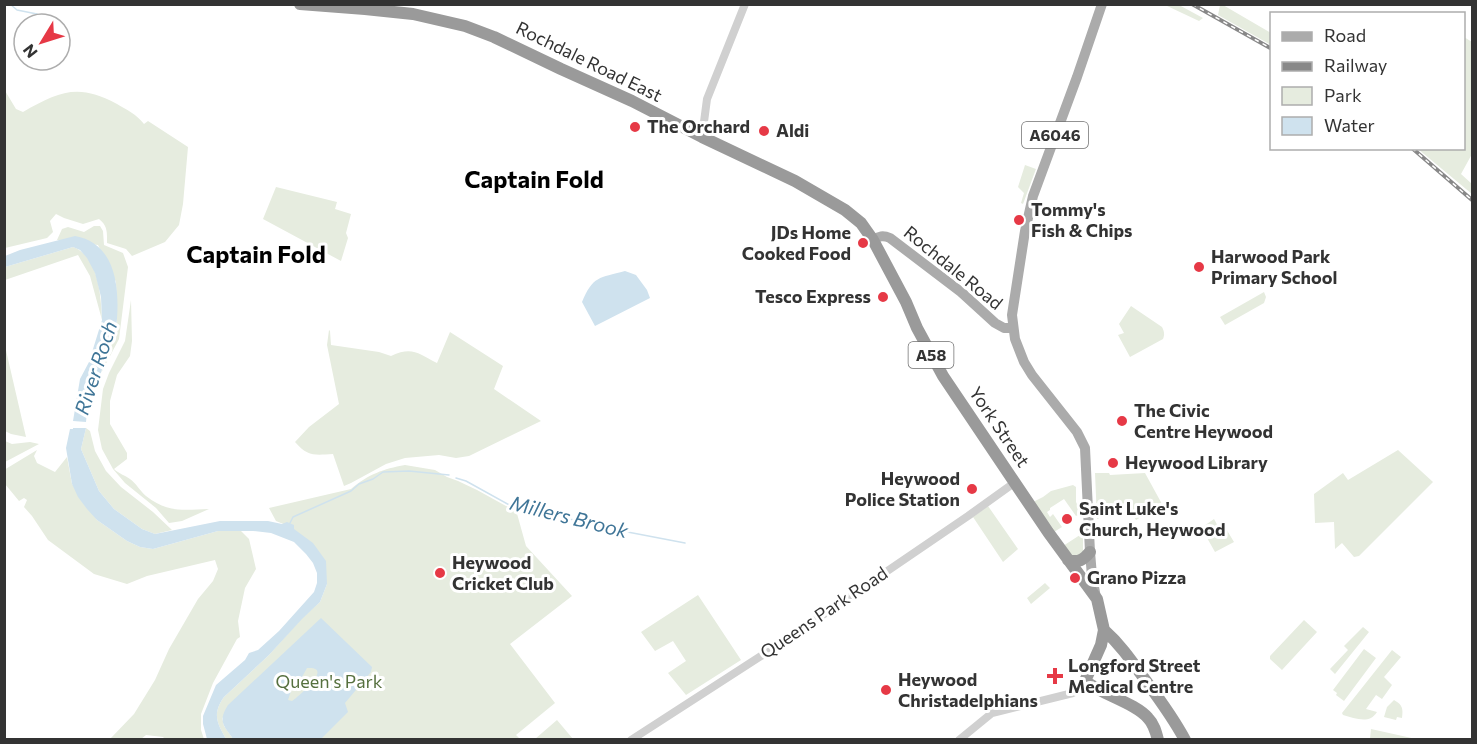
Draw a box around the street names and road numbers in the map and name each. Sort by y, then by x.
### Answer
street label: Rochdale Road East [513,16,666,106]
road number: A6046 [1022,122,1088,148]
street label: Rochdale Road [900,221,1007,314]
road number: A58 [908,342,954,368]
street label: York Street [965,382,1035,471]
street label: Queens Park Road [756,561,891,663]

